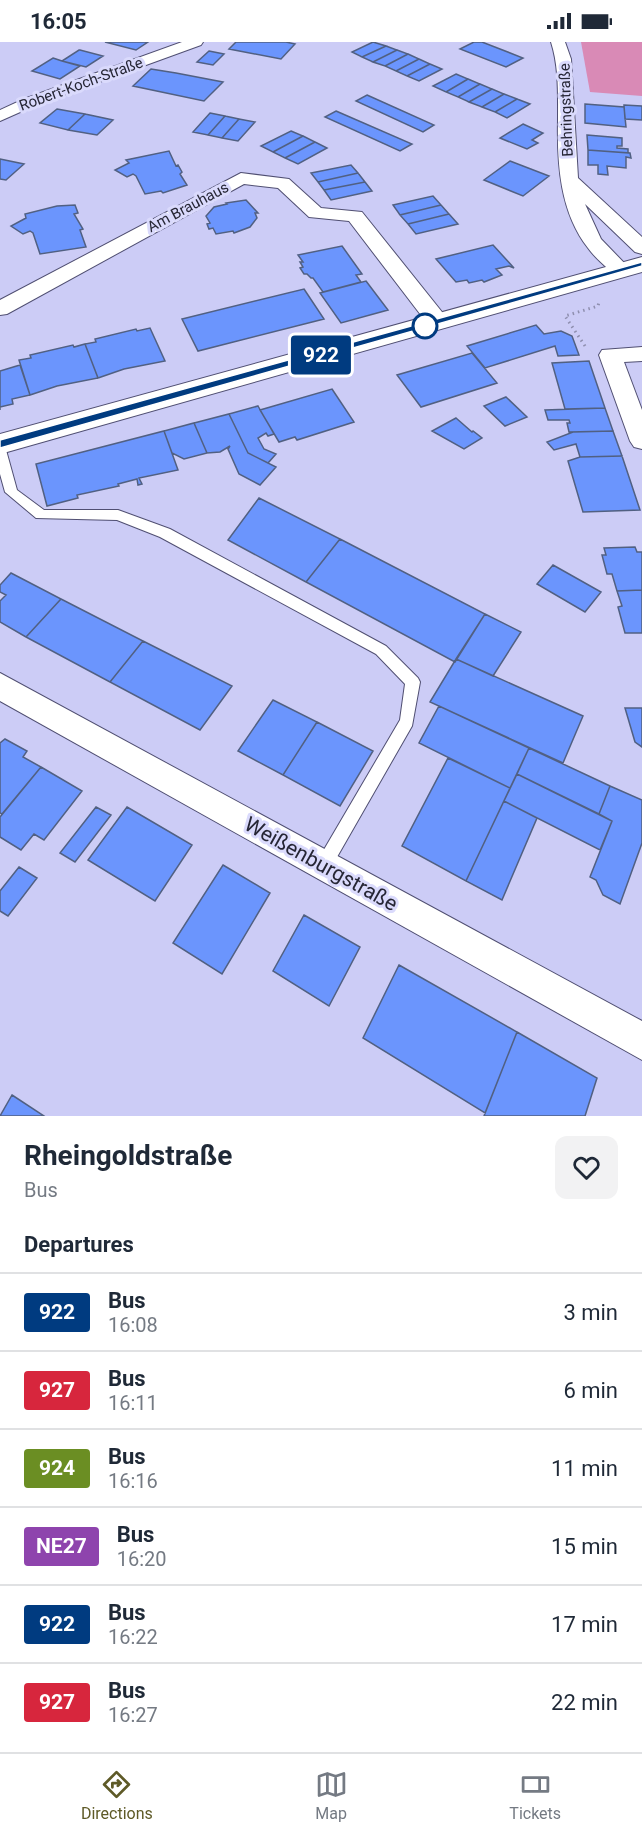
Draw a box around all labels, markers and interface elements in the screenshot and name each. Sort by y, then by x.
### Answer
text: 16:05 [30,9,87,34]
street label: Robert-Koch-Straße [17,53,145,115]
street label: Behringstraße [555,63,577,157]
street label: Am Brauhaus [144,178,232,236]
unlabelled marker [412,313,438,339]
line badge: 922 [286,336,356,374]
text: 922 [303,343,339,367]
street label: Weißenburgstraße [240,812,402,916]
button: heart [555,1136,618,1199]
text: Rheingoldstraße [24,1139,232,1172]
text: Bus [24,1178,58,1202]
text: Departures [24,1232,134,1257]
text: Bus [108,1288,146,1313]
text: 922 [39,1300,75,1324]
text: 3 min [563,1300,618,1325]
text: 16:08 [108,1313,158,1337]
text: Bus [108,1366,146,1391]
text: 927 [39,1378,75,1402]
text: 6 min [563,1378,618,1403]
text: 16:11 [108,1391,158,1415]
text: Bus [108,1444,146,1469]
text: 924 [39,1456,75,1480]
text: 11 min [551,1456,618,1481]
text: 16:16 [108,1469,158,1493]
text: Bus [117,1522,154,1547]
text: NE27 [36,1534,87,1558]
text: 15 min [551,1534,618,1559]
text: 16:20 [117,1547,167,1571]
text: Bus [108,1600,146,1625]
text: 922 [39,1612,75,1636]
text: 17 min [551,1612,618,1637]
text: 16:22 [108,1625,158,1649]
text: Bus [108,1678,146,1703]
text: 927 [39,1690,75,1714]
text: 22 min [551,1690,618,1715]
text: 16:27 [108,1703,158,1727]
tab: Directions [81,1768,153,1823]
tab: Map [315,1768,348,1823]
tab: Tickets [509,1768,561,1823]

